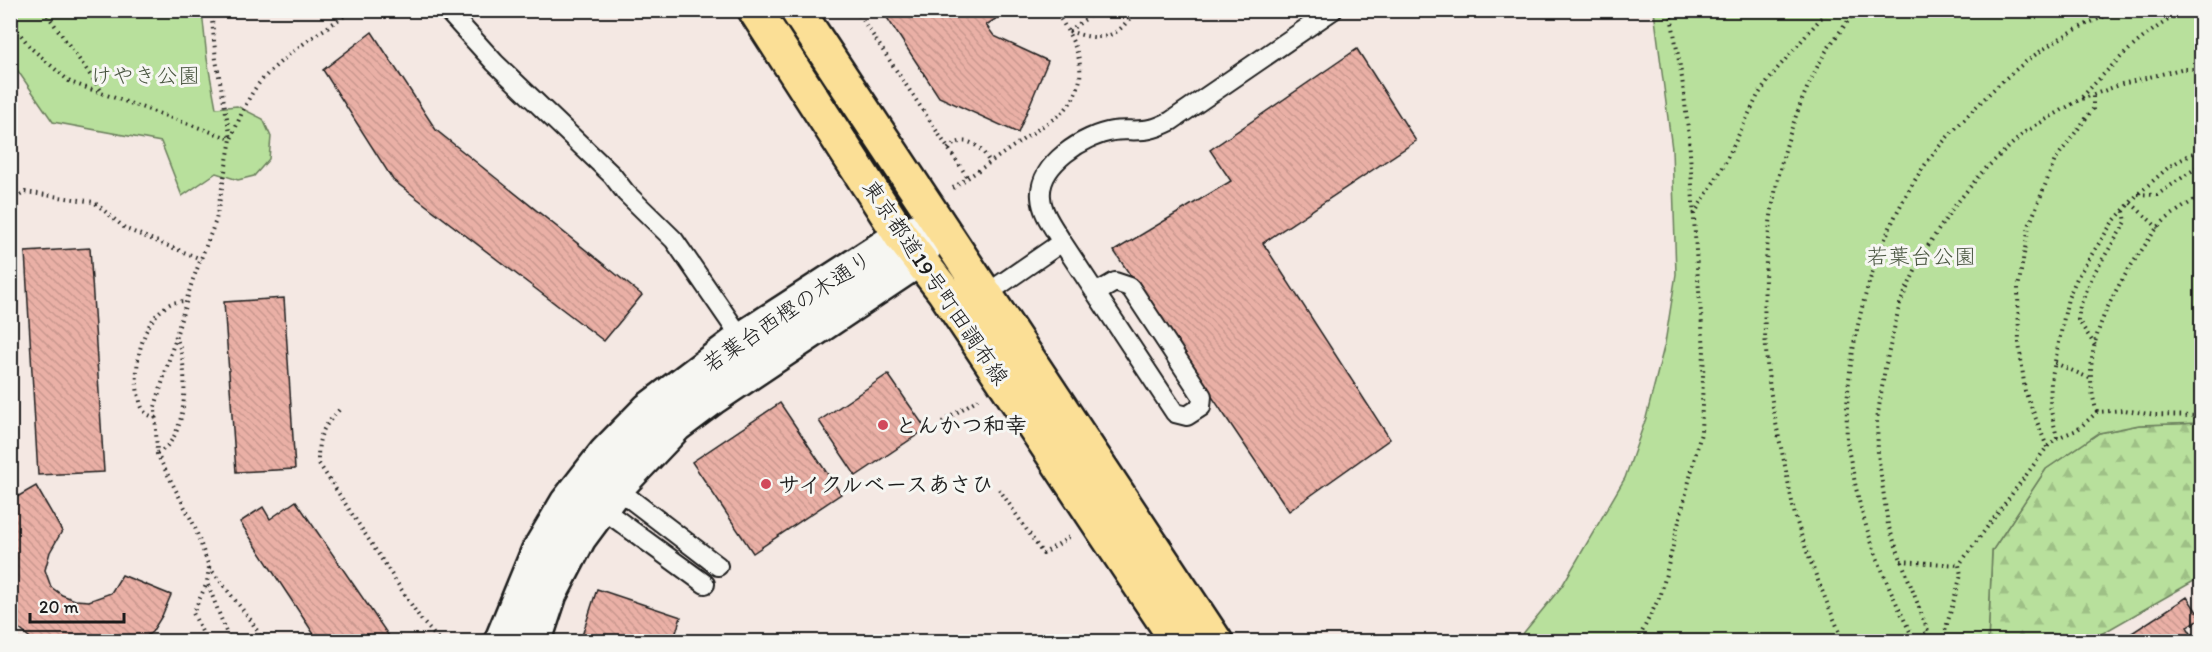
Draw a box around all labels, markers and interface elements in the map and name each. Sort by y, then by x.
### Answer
park label: けやき公園 [90,62,200,89]
street label: 東京都道19号町田調布線 [857,175,1014,390]
park label: 若葉台公園 [1866,243,1976,270]
street label: 若葉台西樫の木通り [698,245,877,378]
place label: とんかつ和幸 [895,412,1027,439]
marker: とんかつ和幸 [876,418,890,432]
place label: サイクルベースあさひ [778,471,993,498]
marker: サイクルベースあさひ [759,477,773,491]
scale bar [30,586,124,624]
text: 20 m [39,596,79,618]

